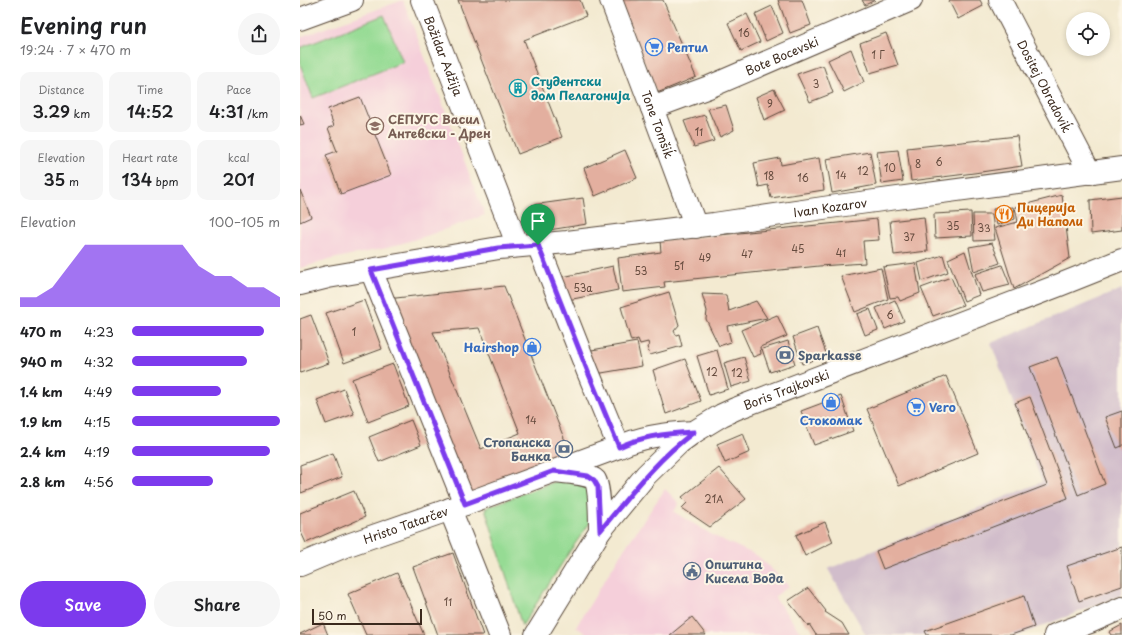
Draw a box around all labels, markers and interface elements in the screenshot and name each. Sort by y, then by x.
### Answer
text: Evening run [20,8,147,41]
map controls [1066,12,1110,56]
button: locate [1066,12,1110,56]
button: share [238,13,280,55]
street label: Božidar Adžija [420,13,468,99]
house number: 16 [738,25,750,40]
street label: Bote Bocevski [742,32,821,79]
supermarket icon: Рептил [644,37,664,57]
street label: Dositej Obradoviḱ [1013,37,1076,136]
place label: Рептил [667,38,709,56]
text: 19:24 · 7 × 470 m [20,40,131,59]
house number: 1 Г [871,47,885,62]
place label: Студентски дом Пелагонија [531,72,631,104]
house number: 3 [813,76,819,91]
building icon: Студентски дом Пелагонија [508,78,528,98]
text: Distance [38,81,84,98]
text: Time [137,81,163,98]
text: Pace [226,81,251,98]
street label: Tone Tomšiḱ [637,88,679,161]
house number: 9 [767,96,773,111]
text: 3.29 [32,98,70,124]
text: 14:52 [127,98,173,124]
text: 4:31 [209,98,244,124]
text: km [70,105,90,122]
text: /km [244,105,268,122]
place label: СЕПУГС Васил Антевски - Дрен [387,110,491,142]
school or university icon: СЕПУГС Васил Антевски - Дрен [365,116,385,136]
house number: 11 [695,124,703,139]
text: Elevation [38,149,85,166]
text: Heart rate [122,149,178,166]
text: kcal [228,149,250,166]
house number: 6 [935,154,943,169]
house number: 8 [915,156,921,171]
house number: 10 [884,160,896,175]
house number: 12 [857,163,869,178]
text: 35 [44,166,65,192]
text: 134 [122,166,152,192]
text: 201 [223,166,255,192]
house number: 14 [835,167,847,182]
house number: 18 [764,168,774,183]
house number: 16 [797,170,809,185]
text: m [65,173,79,190]
text: bpm [152,173,178,190]
street label: Ivan Kozarov [792,193,869,221]
place label: Пицерија Ди Наполи [1016,198,1083,230]
pin [521,204,555,245]
restaurant icon: Пицерија Ди Наполи [994,204,1014,224]
icon: arrive [527,210,549,232]
text: Elevation [20,212,76,231]
text: 100–105 m [209,212,280,231]
house number: 35 [947,218,959,233]
house number: 33 [977,220,991,235]
house number: 37 [903,229,916,244]
house number: 45 [792,241,804,256]
house number: 41 [836,245,846,260]
house number: 47 [741,246,754,261]
house number: 49 [699,250,711,265]
house number: 51 [674,258,684,273]
house number: 53 [635,263,647,278]
house number: 53а [573,280,593,295]
house number: 6 [886,307,894,322]
text: 470 m [20,322,62,341]
text: 4:23 [84,322,114,341]
house number: 1 [352,324,356,339]
shop icon: Hairshop [522,337,542,357]
place label: Hairshop [464,338,519,356]
bank icon: Sparkasse [775,345,795,365]
place label: Sparkasse [798,346,862,364]
text: 940 m [20,352,62,371]
text: 4:32 [84,352,114,371]
house number: 12 [706,364,718,379]
house number: 12 [731,365,743,380]
street label: Boris Trajkovski [740,365,832,414]
text: 1.4 km [20,382,63,401]
text: 4:49 [84,382,112,401]
shop icon: Стокомак [821,392,841,412]
supermarket icon: Vero [906,397,926,417]
place label: Vero [929,398,956,416]
place label: Стокомак [800,411,863,429]
text: 1.9 km [20,412,62,431]
text: 4:15 [84,412,111,431]
house number: 14 [525,412,537,427]
place label: Стопанска Банка [483,433,551,465]
bank icon: Стопанска Банка [554,439,574,459]
text: 2.4 km [20,442,66,461]
text: 4:19 [84,442,110,461]
text: 2.8 km [20,472,65,491]
text: 4:56 [84,472,114,491]
house number: 21A [705,491,723,506]
street label: Hristo Tatarčev [361,502,450,548]
place label: Општина Кисела Вода [705,555,784,587]
public building icon: Општина Кисела Вода [682,561,702,581]
button: Save [20,581,146,627]
button: Share [154,581,280,627]
house number: 11 [444,594,452,609]
scale bar [312,607,422,626]
text: 50 m [318,607,347,624]

